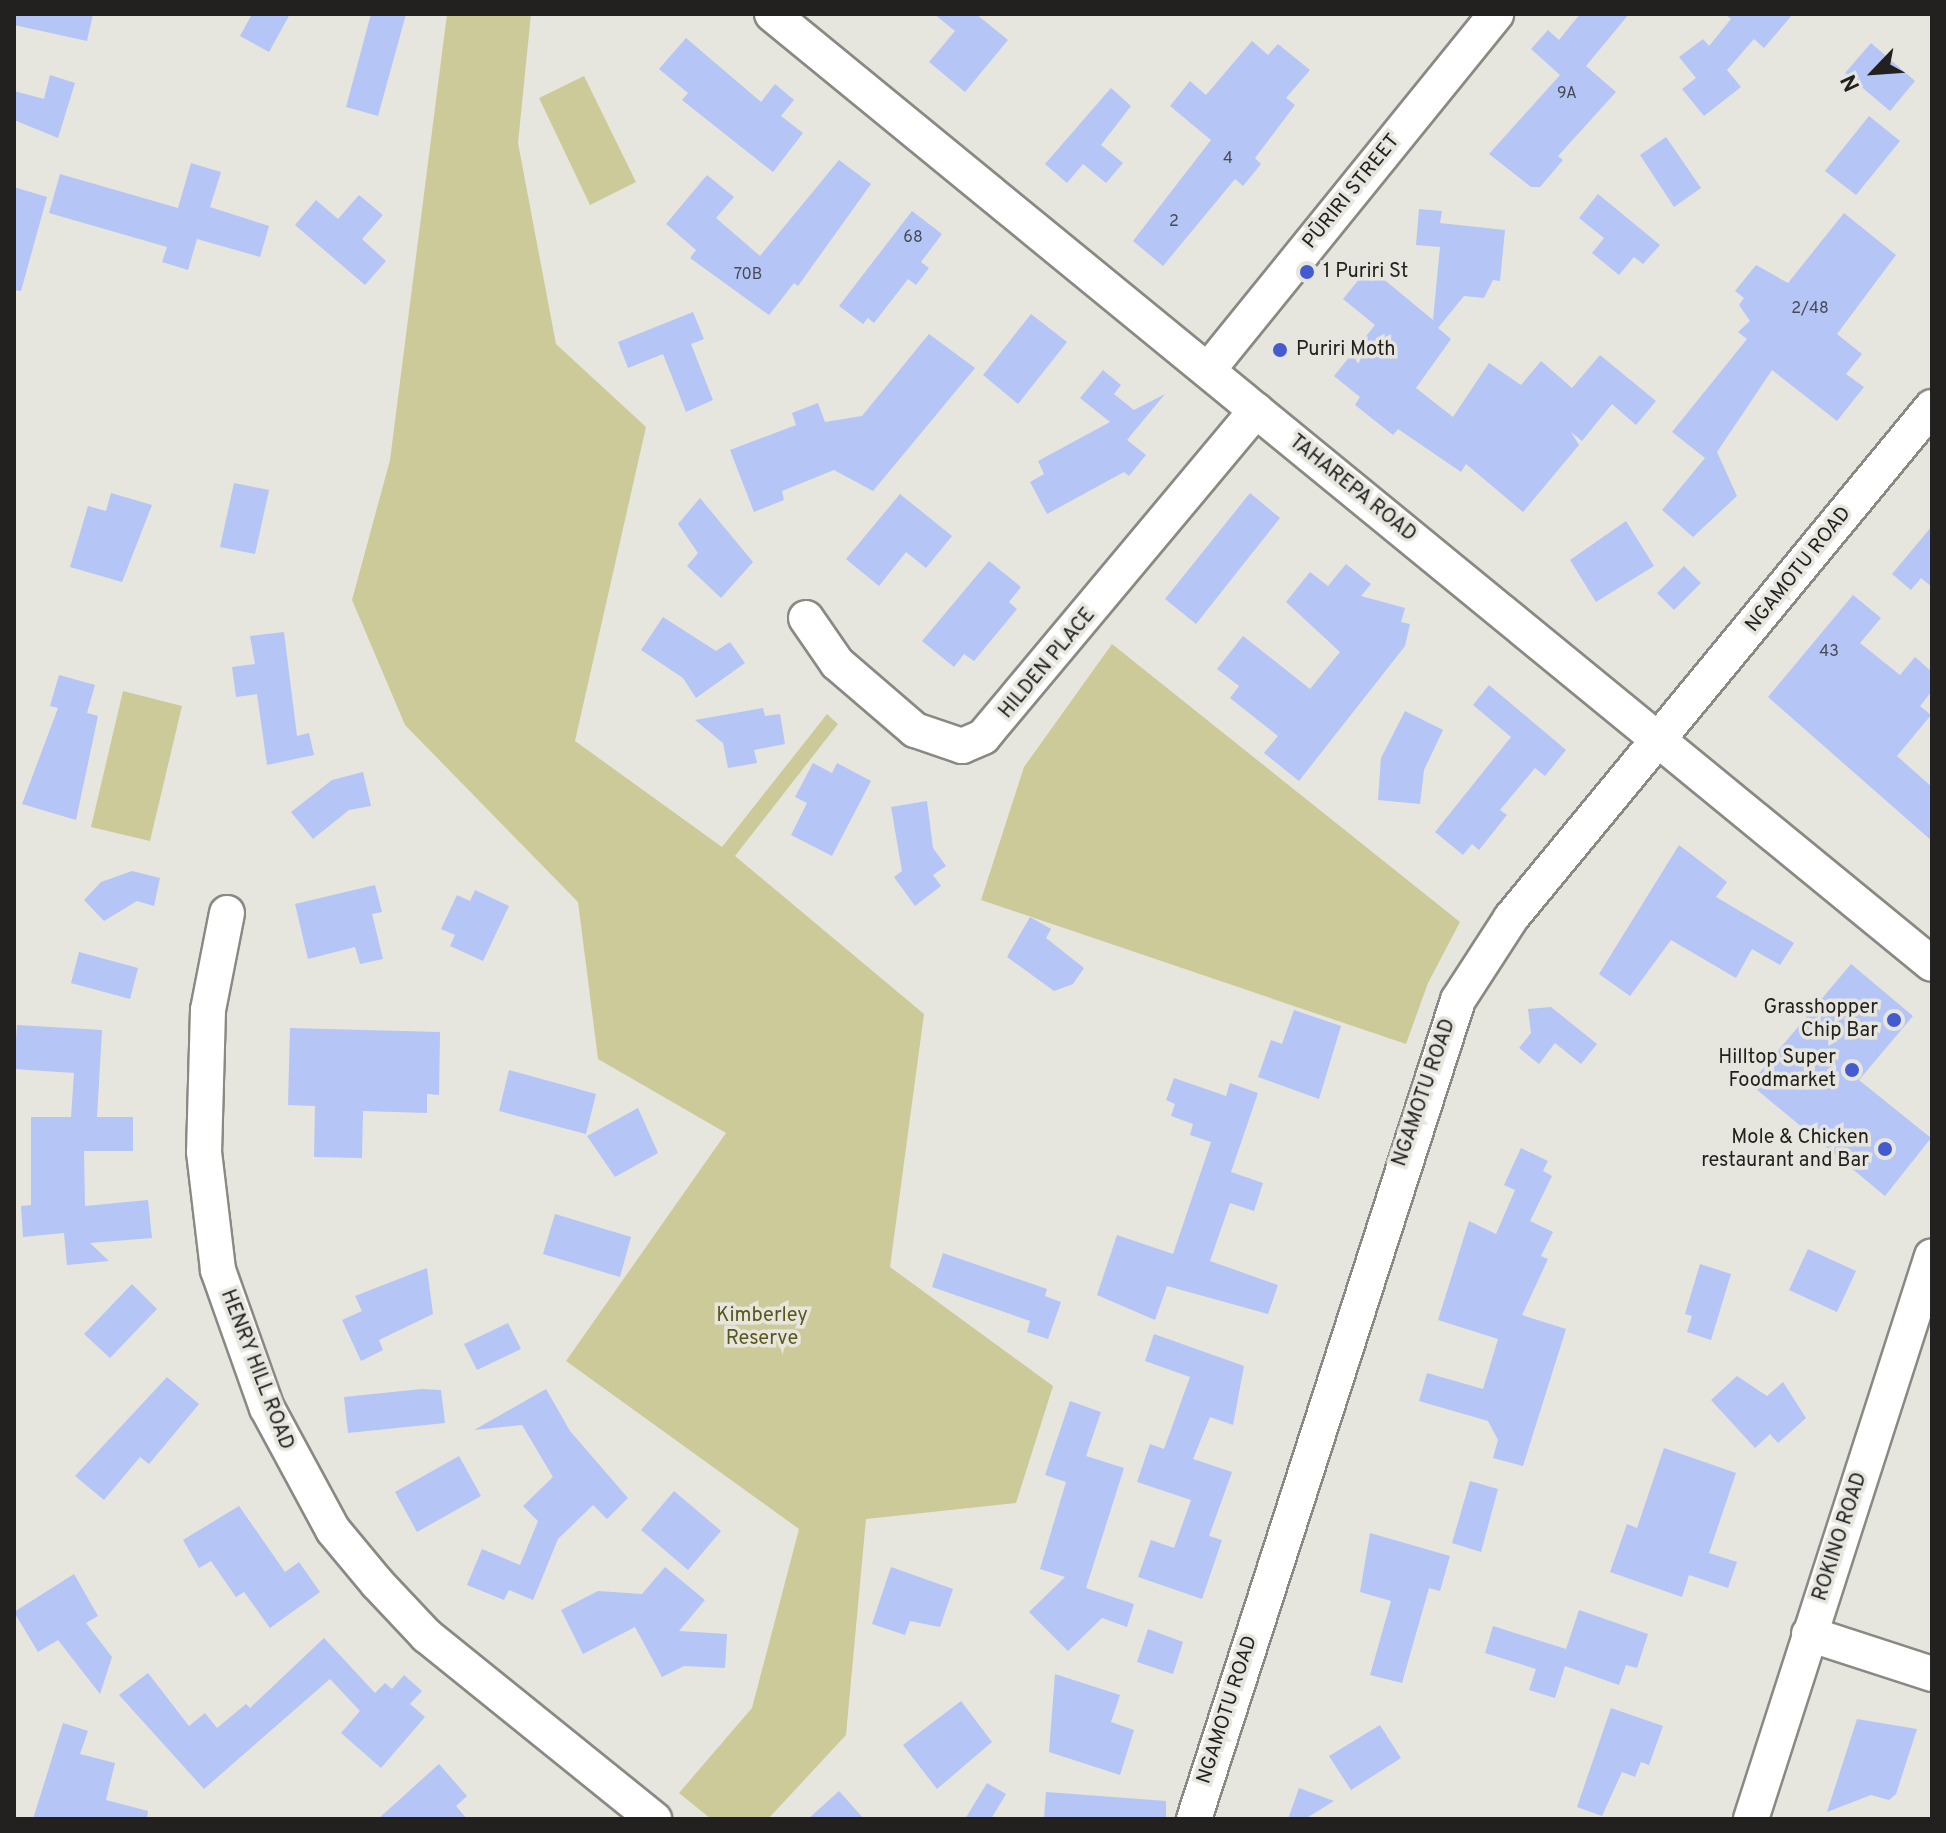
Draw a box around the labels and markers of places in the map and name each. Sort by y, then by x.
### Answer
place label: 1 Puriri St [1323,260,1408,284]
marker: 1 Puriri St [1298,263,1316,281]
place label: Puriri Moth [1296,338,1395,362]
marker: Puriri Moth [1271,341,1289,359]
place label: Grasshopper Chip Bar [1763,996,1878,1043]
marker: Grasshopper Chip Bar [1885,1011,1903,1029]
place label: Hilltop Super Foodmarket [1718,1046,1836,1093]
marker: Hilltop Super Foodmarket [1843,1061,1861,1079]
place label: Mole & Chicken restaurant and Bar [1701,1126,1869,1173]
marker: Mole & Chicken restaurant and Bar [1876,1140,1894,1158]

